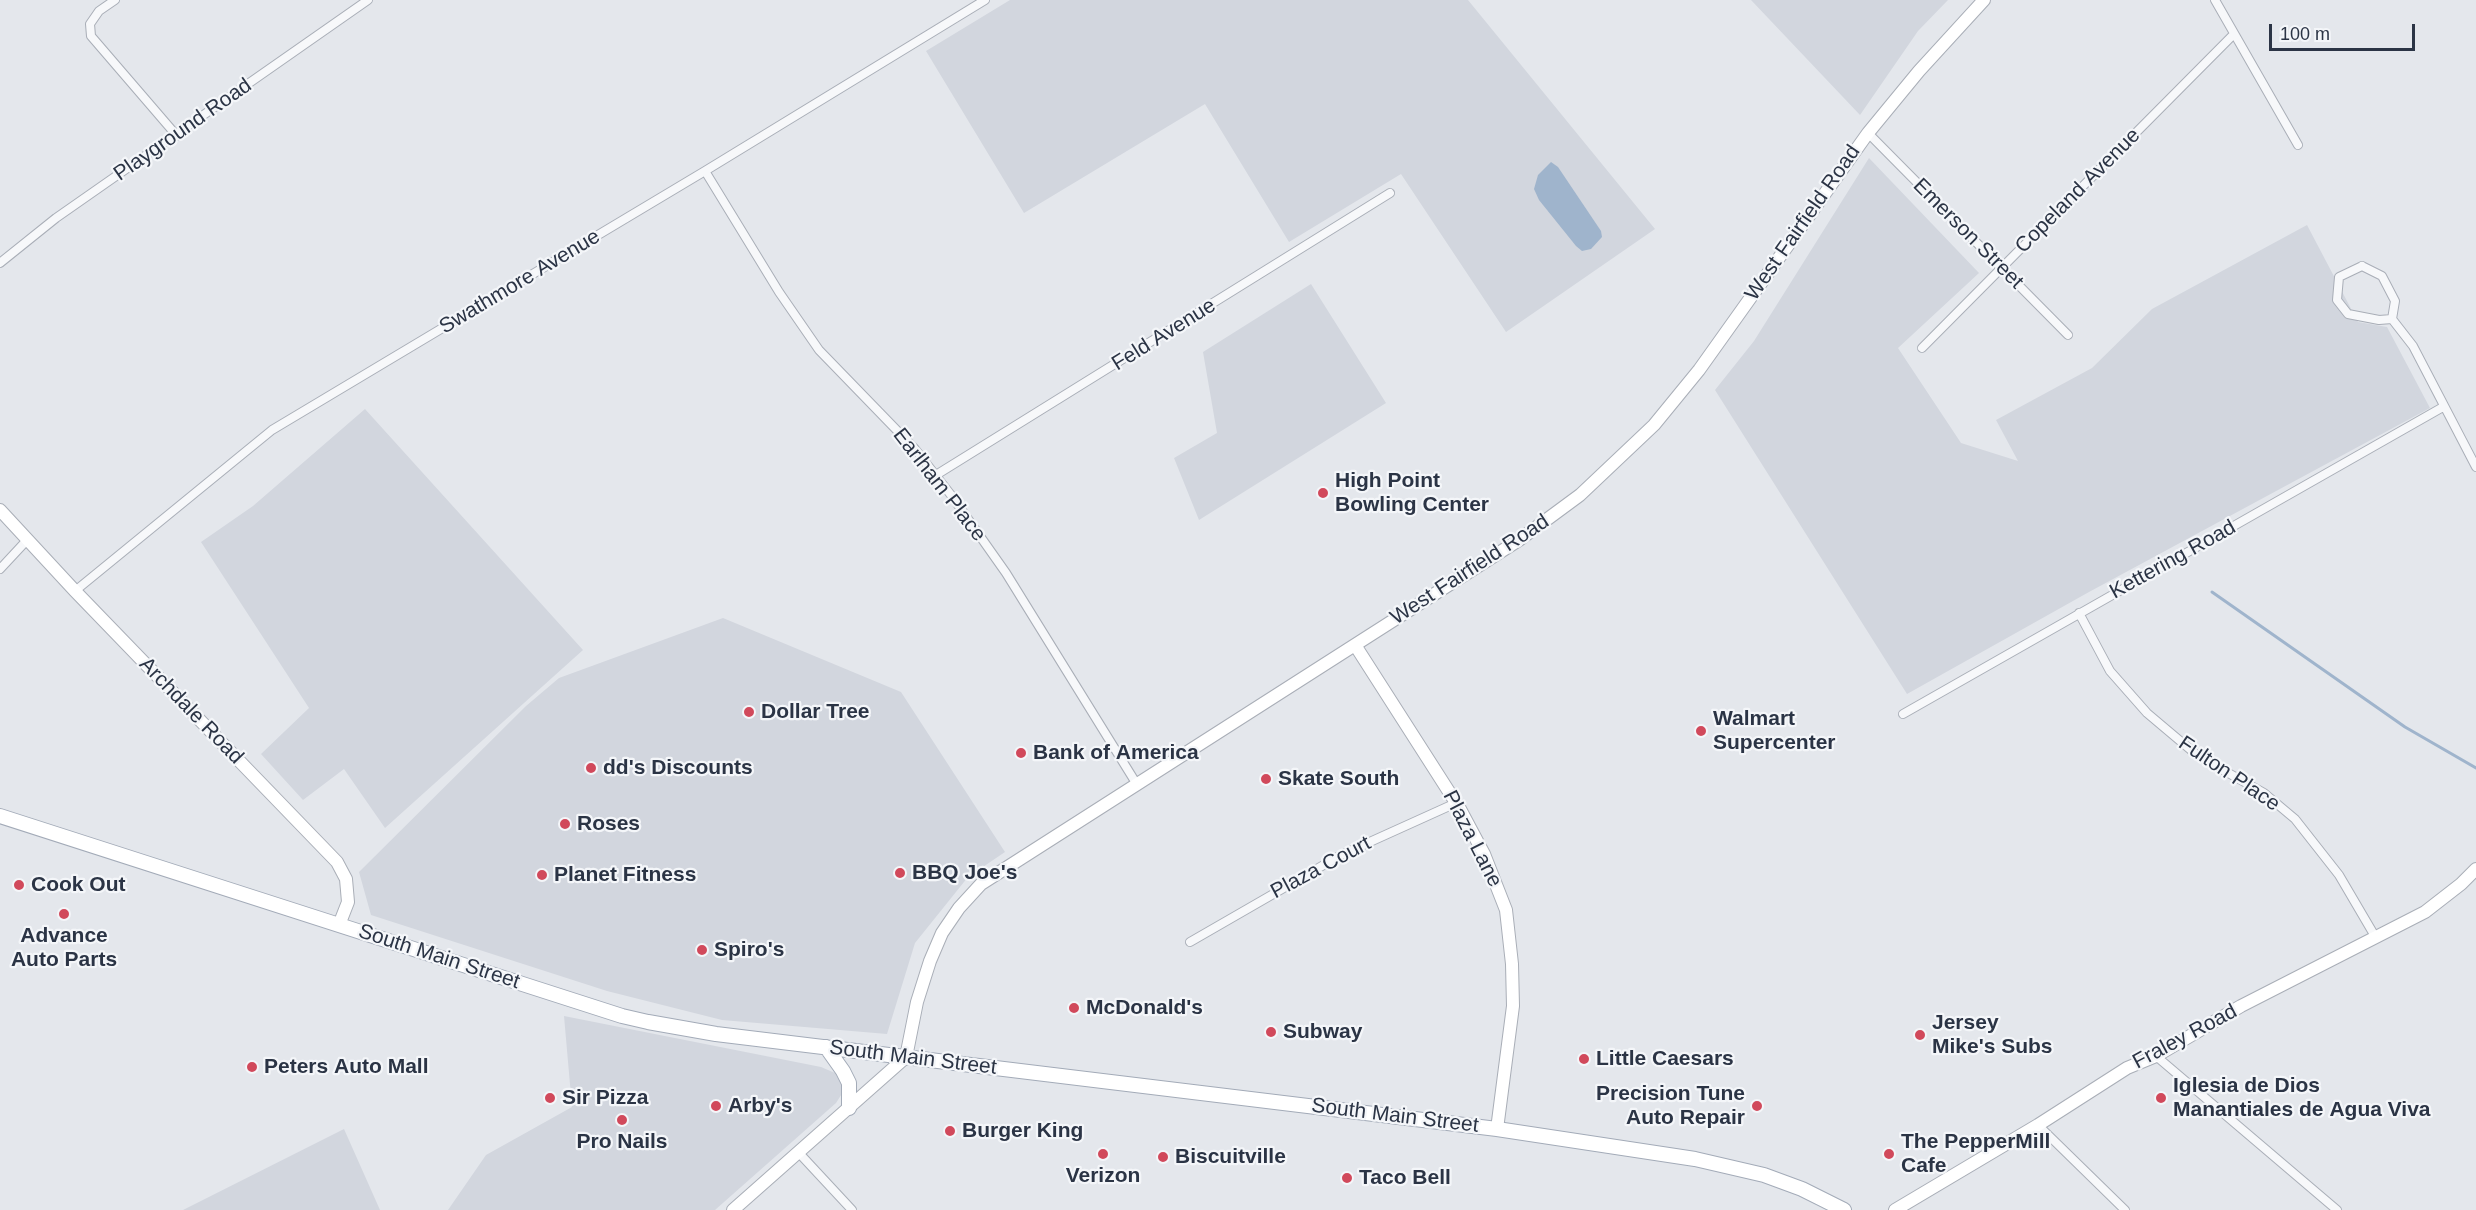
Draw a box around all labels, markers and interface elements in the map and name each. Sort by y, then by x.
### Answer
scale bar [2272,12,2418,50]
text: 100 m [2280,24,2330,44]
street label: Playground Road [109,73,257,187]
street label: Copeland Avenue [2010,123,2146,259]
street label: West Fairfield Road [1740,140,1866,306]
street label: Emerson Street [1908,174,2028,294]
street label: Swathmore Avenue [435,224,605,340]
street label: Feld Avenue [1107,293,1221,377]
street label: Earlham Place [887,423,991,547]
place label: High Point Bowling Center [1335,468,1489,518]
marker: High Point Bowling Center [1316,486,1330,500]
street label: West Fairfield Road [1386,509,1554,631]
street label: Kettering Road [2106,515,2240,605]
street label: Archdale Road [134,652,248,770]
place label: Dollar Tree [761,699,870,725]
marker: Dollar Tree [742,705,756,719]
place label: Walmart Supercenter [1713,706,1836,756]
marker: Walmart Supercenter [1694,724,1708,738]
street label: Fulton Place [2174,731,2284,817]
place label: Bank of America [1033,740,1199,766]
marker: Bank of America [1014,746,1028,760]
place label: dd's Discounts [603,755,753,781]
marker: dd's Discounts [584,761,598,775]
place label: Skate South [1278,766,1399,792]
marker: Skate South [1259,772,1273,786]
street label: Plaza Lane [1437,786,1507,892]
place label: Roses [577,811,640,837]
marker: Roses [558,817,572,831]
street label: Plaza Court [1267,831,1375,905]
place label: BBQ Joe's [912,860,1017,886]
place label: Planet Fitness [554,862,696,888]
marker: BBQ Joe's [893,866,907,880]
marker: Planet Fitness [535,868,549,882]
place label: Cook Out [31,872,125,898]
marker: Cook Out [12,878,26,892]
marker: Advance Auto Parts [57,907,71,921]
street label: South Main Street [355,919,523,995]
place label: Advance Auto Parts [11,923,117,973]
place label: Spiro's [714,937,784,963]
marker: Spiro's [695,943,709,957]
place label: McDonald's [1086,995,1203,1021]
street label: Fraley Road [2129,999,2241,1075]
marker: McDonald's [1067,1001,1081,1015]
place label: Jersey Mike's Subs [1932,1010,2053,1060]
place label: Subway [1283,1019,1362,1045]
marker: Subway [1264,1025,1278,1039]
marker: Jersey Mike's Subs [1913,1028,1927,1042]
street label: South Main Street [828,1035,998,1081]
place label: Little Caesars [1596,1046,1734,1072]
marker: Little Caesars [1577,1052,1591,1066]
place label: Peters Auto Mall [264,1054,429,1080]
marker: Peters Auto Mall [245,1060,259,1074]
place label: Iglesia de Dios Manantiales de Agua Viva [2173,1073,2431,1123]
place label: Precision Tune Auto Repair [1596,1081,1745,1131]
place label: Sir Pizza [562,1085,648,1111]
marker: Sir Pizza [543,1091,557,1105]
marker: Iglesia de Dios Manantiales de Agua Viva [2154,1091,2168,1105]
place label: Arby's [728,1093,793,1119]
street label: South Main Street [1310,1093,1480,1139]
marker: Arby's [709,1099,723,1113]
marker: Precision Tune Auto Repair [1750,1099,1764,1113]
marker: Pro Nails [615,1113,629,1127]
place label: Burger King [962,1118,1083,1144]
marker: Burger King [943,1124,957,1138]
place label: Pro Nails [576,1129,668,1155]
place label: The PepperMill Cafe [1901,1129,2050,1179]
place label: Biscuitville [1175,1144,1286,1170]
marker: Verizon [1096,1147,1110,1161]
marker: The PepperMill Cafe [1882,1147,1896,1161]
marker: Biscuitville [1156,1150,1170,1164]
place label: Verizon [1066,1163,1140,1189]
place label: Taco Bell [1359,1165,1451,1191]
marker: Taco Bell [1340,1171,1354,1185]

